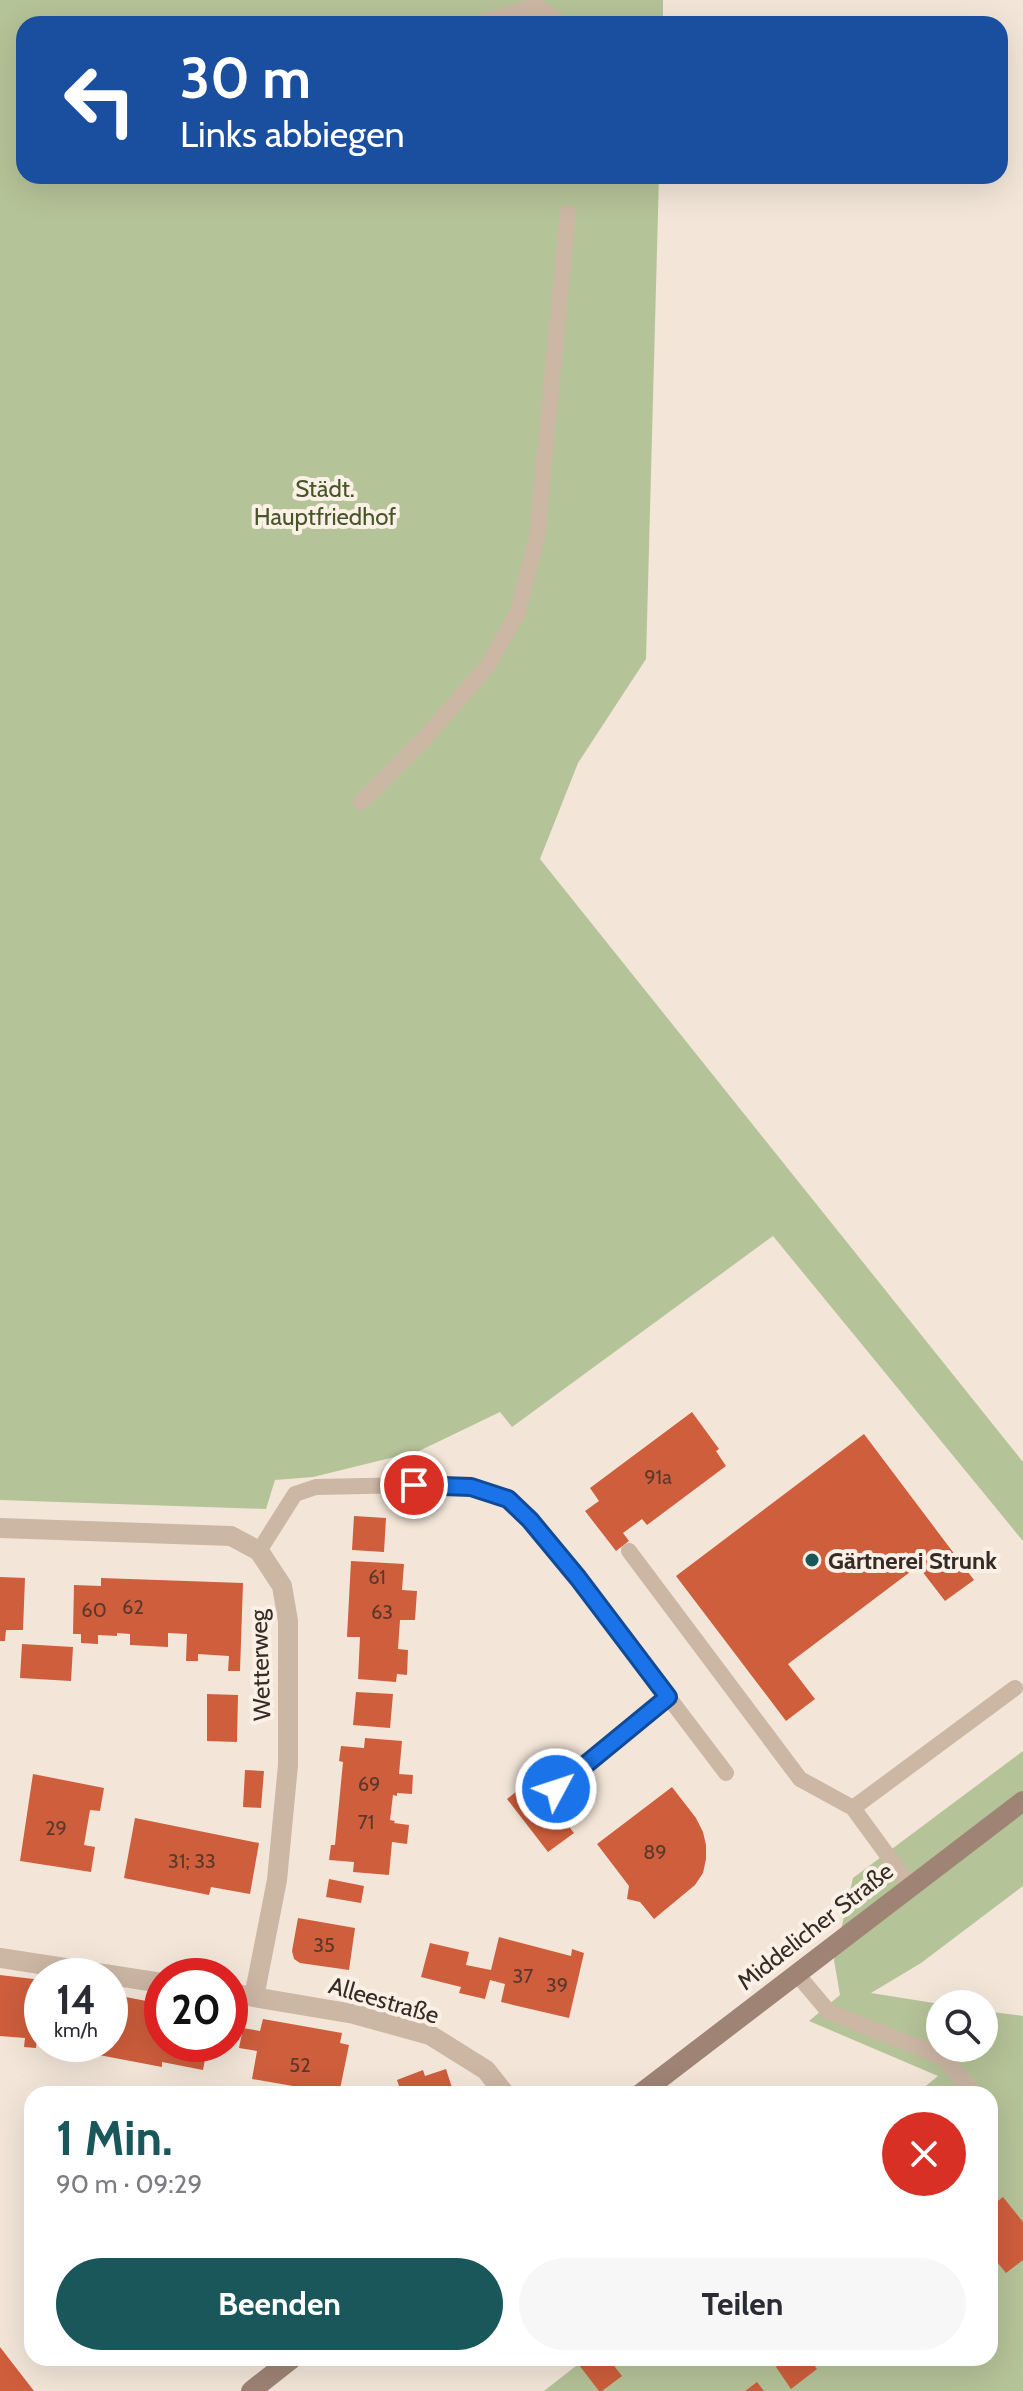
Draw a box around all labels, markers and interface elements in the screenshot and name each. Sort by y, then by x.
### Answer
text: 30 m [180,44,311,112]
icon: left [48,48,152,152]
text: Links abbiegen [180,112,405,156]
park label: Städt. Hauptfriedhof [254,474,396,531]
pin [380,1451,448,1519]
icon: arrive [392,1463,436,1507]
house number: 91a [644,1465,672,1489]
place label: Gärtnerei Strunk [828,1546,997,1575]
marker: Gärtnerei Strunk [803,1551,821,1569]
house number: 61 [368,1565,386,1589]
house number: 62 [122,1595,144,1619]
house number: 60 [81,1598,107,1622]
house number: 63 [371,1600,393,1624]
street label: Wetterweg [244,1608,276,1721]
position arrow [514,1747,598,1831]
house number: 69 [358,1772,380,1796]
house number: 71 [358,1810,374,1834]
house number: 29 [45,1816,67,1840]
house number: 89 [643,1840,667,1864]
house number: 31; 33 [168,1849,216,1873]
street label: Middelicher Straße [731,1856,899,1996]
house number: 35 [313,1933,335,1957]
speed limit sign: 20 [144,1958,248,2062]
house number: 37 [513,1964,533,1988]
street label: Alleestraße [326,1970,442,2030]
house number: 39 [546,1973,568,1997]
text: 14 [56,1975,96,2024]
map controls [926,1990,998,2062]
button: search [926,1990,998,2062]
text: km/h [54,2018,98,2042]
house number: 52 [289,2053,311,2077]
text: 1 Min. [56,2109,173,2167]
button: close [882,2112,966,2196]
text: 90 m · 09:29 [56,2168,202,2200]
button: Beenden [56,2258,503,2350]
button: Teilen [519,2258,966,2350]

